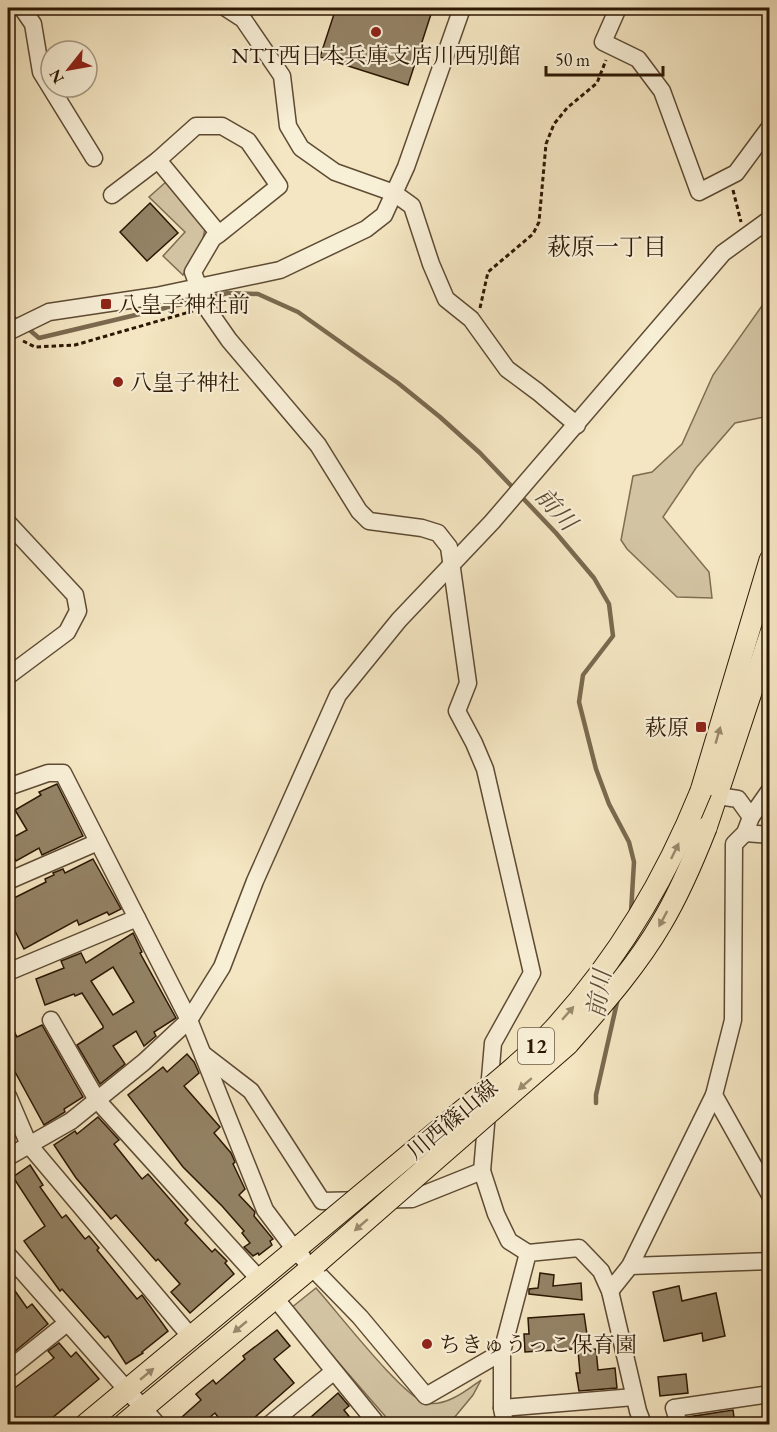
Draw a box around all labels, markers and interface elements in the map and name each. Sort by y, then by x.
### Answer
marker: NTT西日本兵庫支店川西別館 [369,25,383,39]
north arrow [39,39,99,99]
scale bar [546,39,663,77]
place label: NTT西日本兵庫支店川西別館 [232,41,520,70]
text: 50 m [555,48,590,71]
text: N [44,65,69,87]
district label: 萩原一丁目 [547,231,667,262]
place label: 八皇子神社前 [118,290,250,319]
marker: 八皇子神社前 [99,297,113,311]
place label: 八皇子神社 [130,368,240,397]
marker: 八皇子神社 [111,375,125,389]
water label: 前川 [529,480,586,539]
place label: 萩原 [645,713,689,742]
marker: 萩原 [694,720,708,734]
one-way arrow [714,726,723,744]
one-way arrow [671,842,680,859]
one-way arrow [659,910,669,928]
water label: 前川 [579,965,618,1020]
one-way arrow [561,1005,575,1020]
road number: 12 [518,1028,554,1064]
street label: 川西篠山線 [401,1073,504,1166]
one-way arrow [518,1077,533,1090]
one-way arrow [354,1218,369,1231]
one-way arrow [232,1321,248,1334]
place label: ちきゅうっこ保育園 [439,1330,637,1359]
marker: ちきゅうっこ保育園 [420,1337,434,1351]
one-way arrow [139,1367,155,1380]

